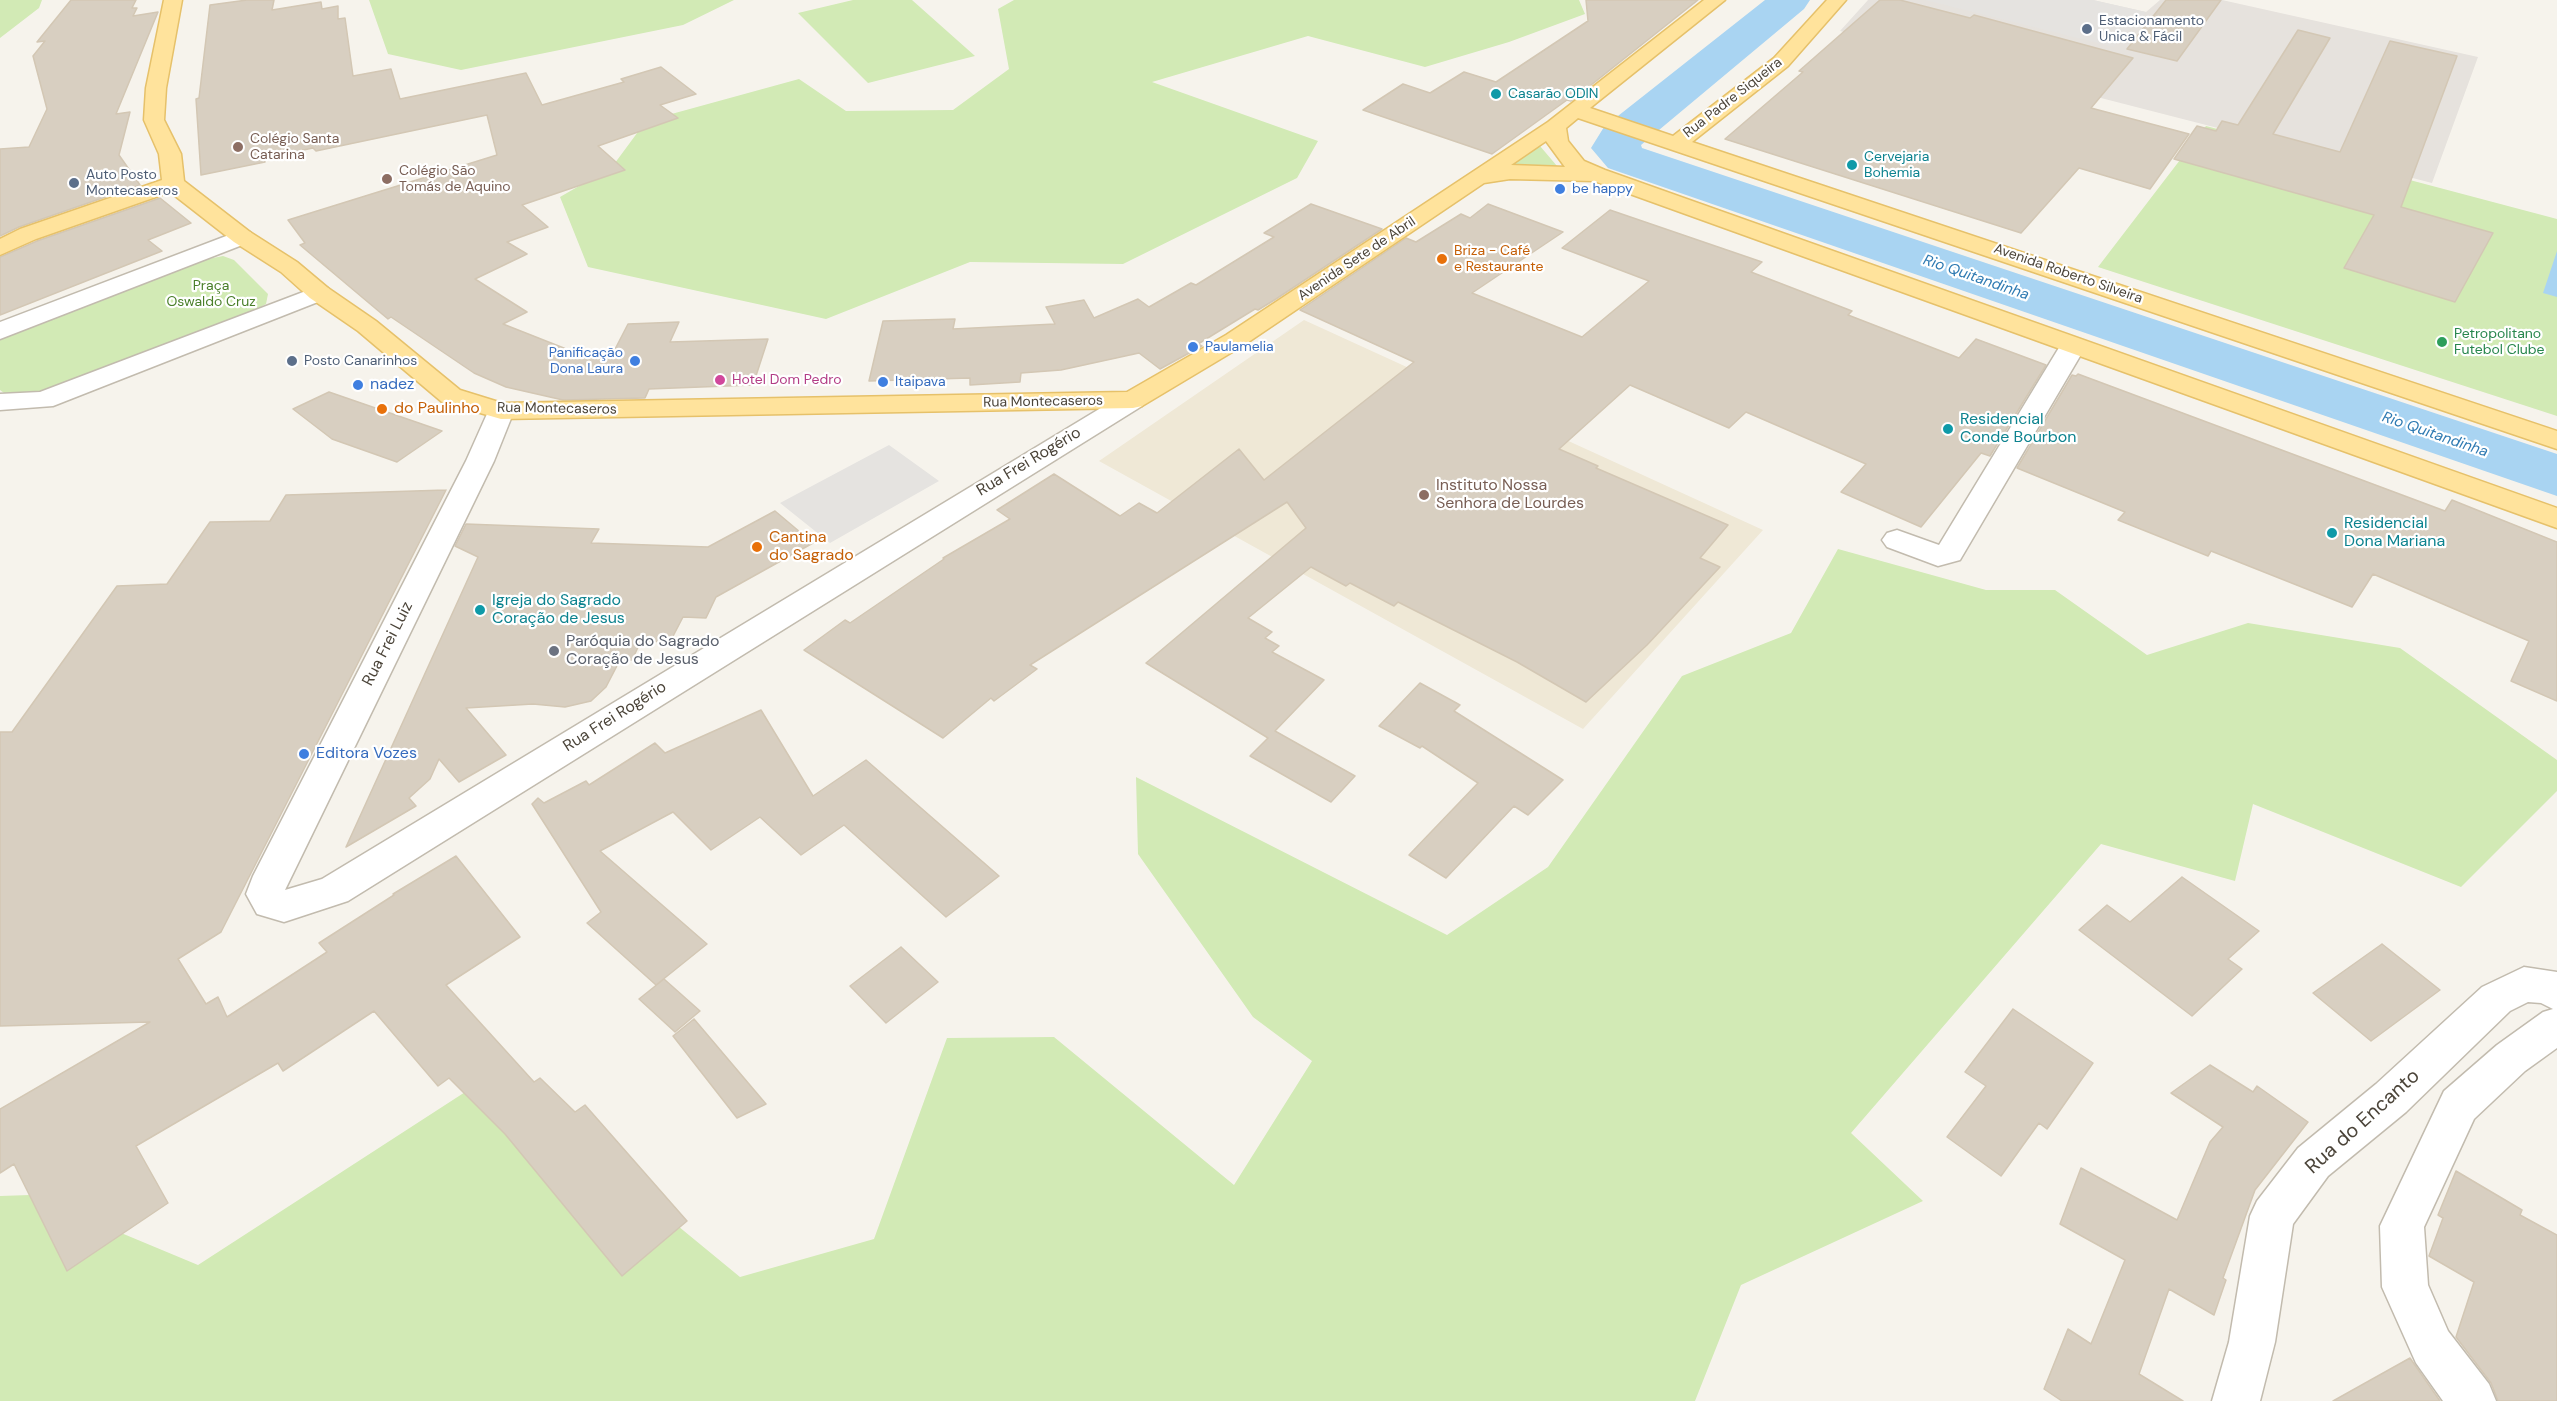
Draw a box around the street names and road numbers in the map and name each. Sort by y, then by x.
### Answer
street label: Rua Padre Siqueira [1680,54,1786,142]
street label: Avenida Sete de Abril [1295,213,1419,305]
street label: Avenida Roberto Silveira [1991,241,2145,307]
street label: Rua Montecaseros [983,393,1103,411]
street label: Rua Montecaseros [497,400,617,418]
street label: Rua Frei Rogério [973,423,1085,501]
street label: Rua Frei Luiz [359,599,417,689]
street label: Rua Frei Rogério [560,678,670,756]
street label: Rua do Encanto [2301,1064,2425,1180]

